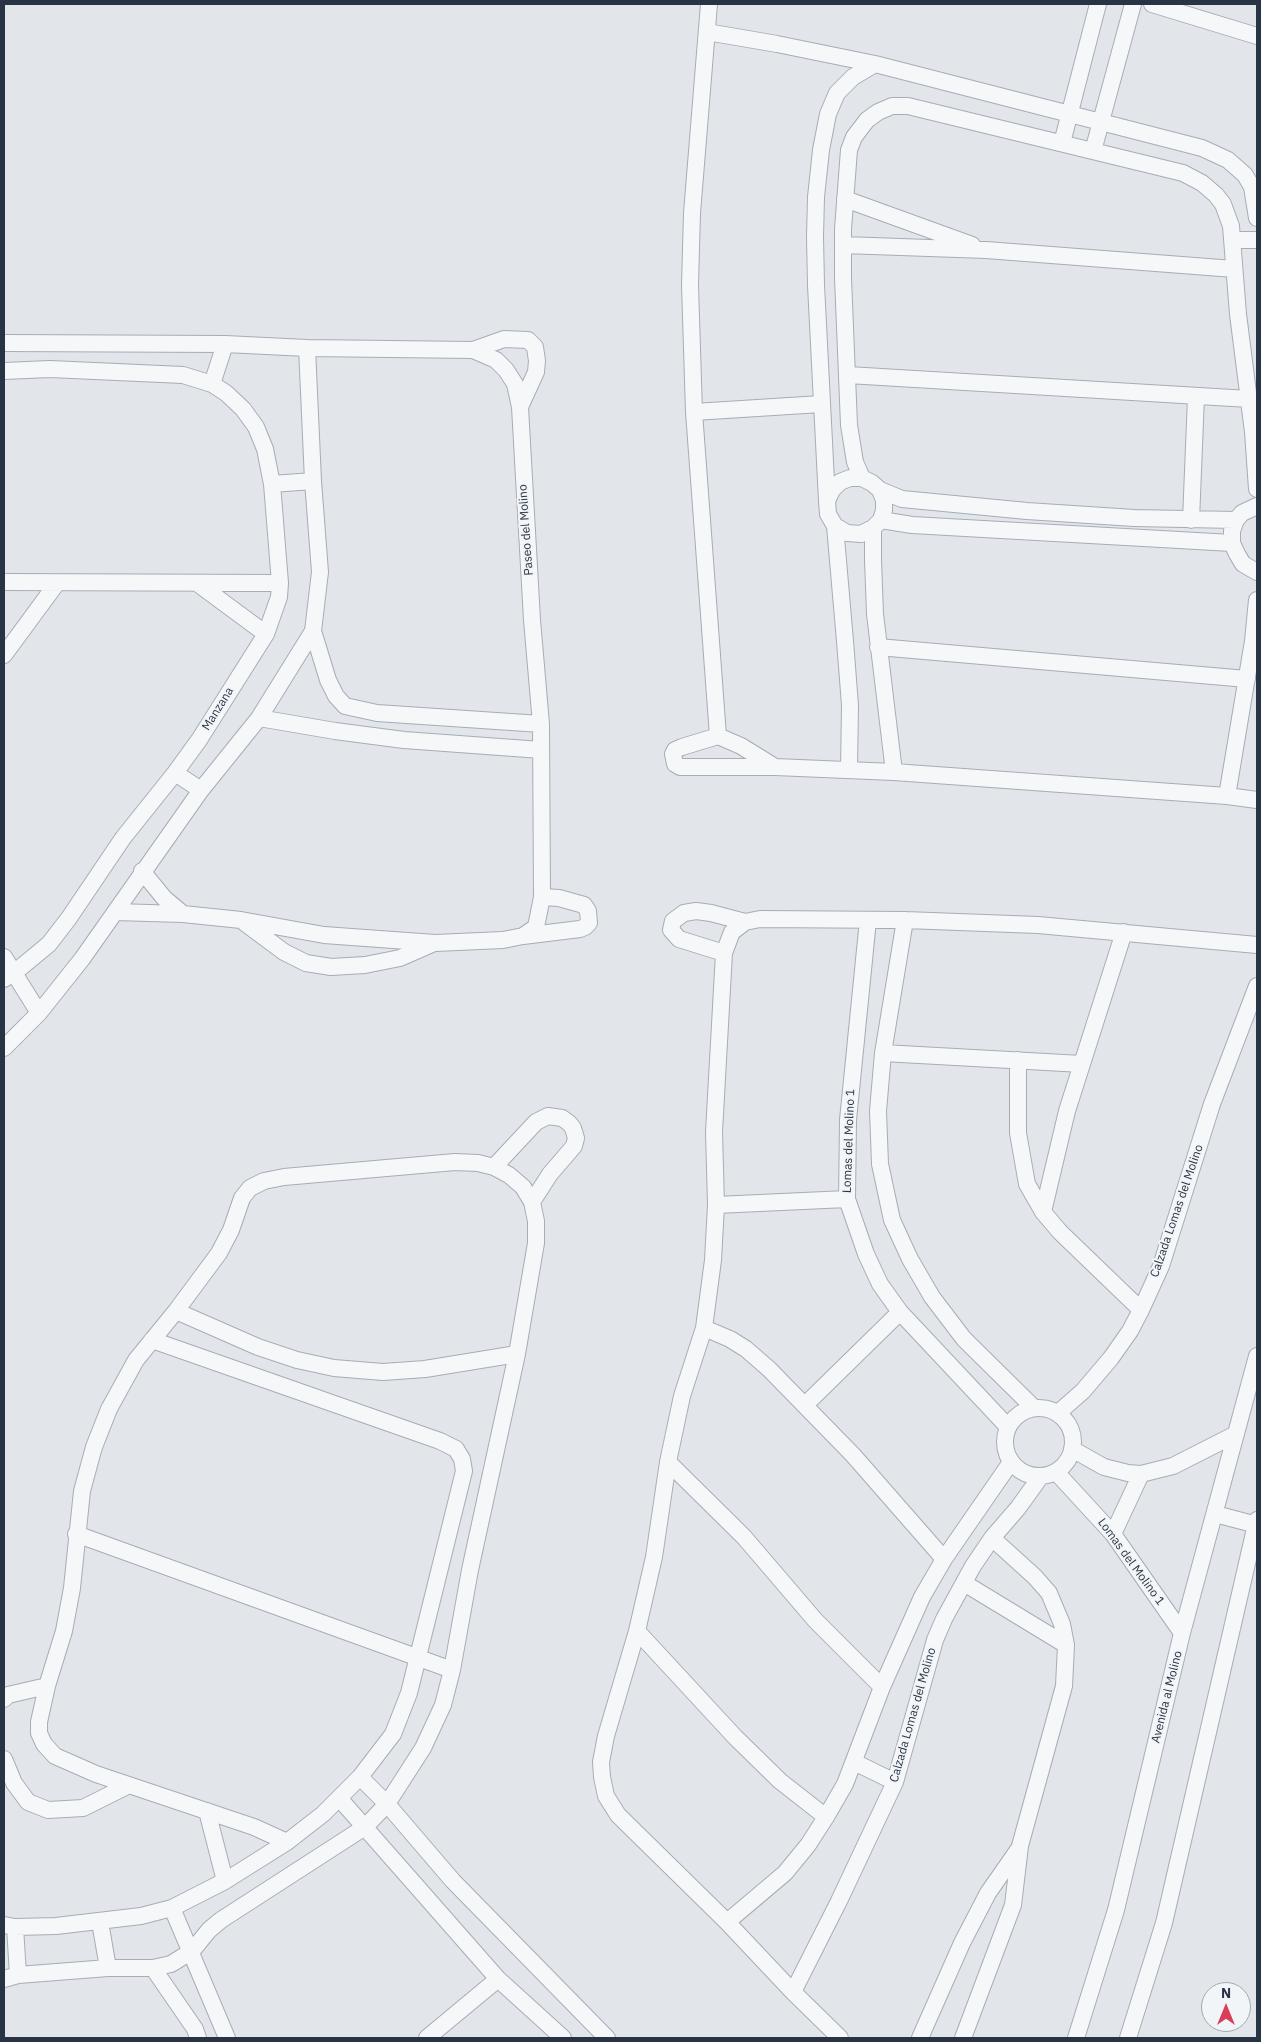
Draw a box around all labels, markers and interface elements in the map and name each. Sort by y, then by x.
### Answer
street label: Paseo del Molino [516,484,536,576]
street label: Manzana [199,685,237,733]
street label: Lomas del Molino 1 [840,1089,858,1193]
street label: Calzada Lomas del Molino [1148,1143,1206,1279]
street label: Lomas del Molino 1 [1095,1516,1167,1608]
street label: Calzada Lomas del Molino [887,1646,939,1784]
street label: Avenida al Molino [1149,1649,1185,1745]
north arrow [1201,1982,1251,2032]
text: N [1221,1984,1231,2002]

